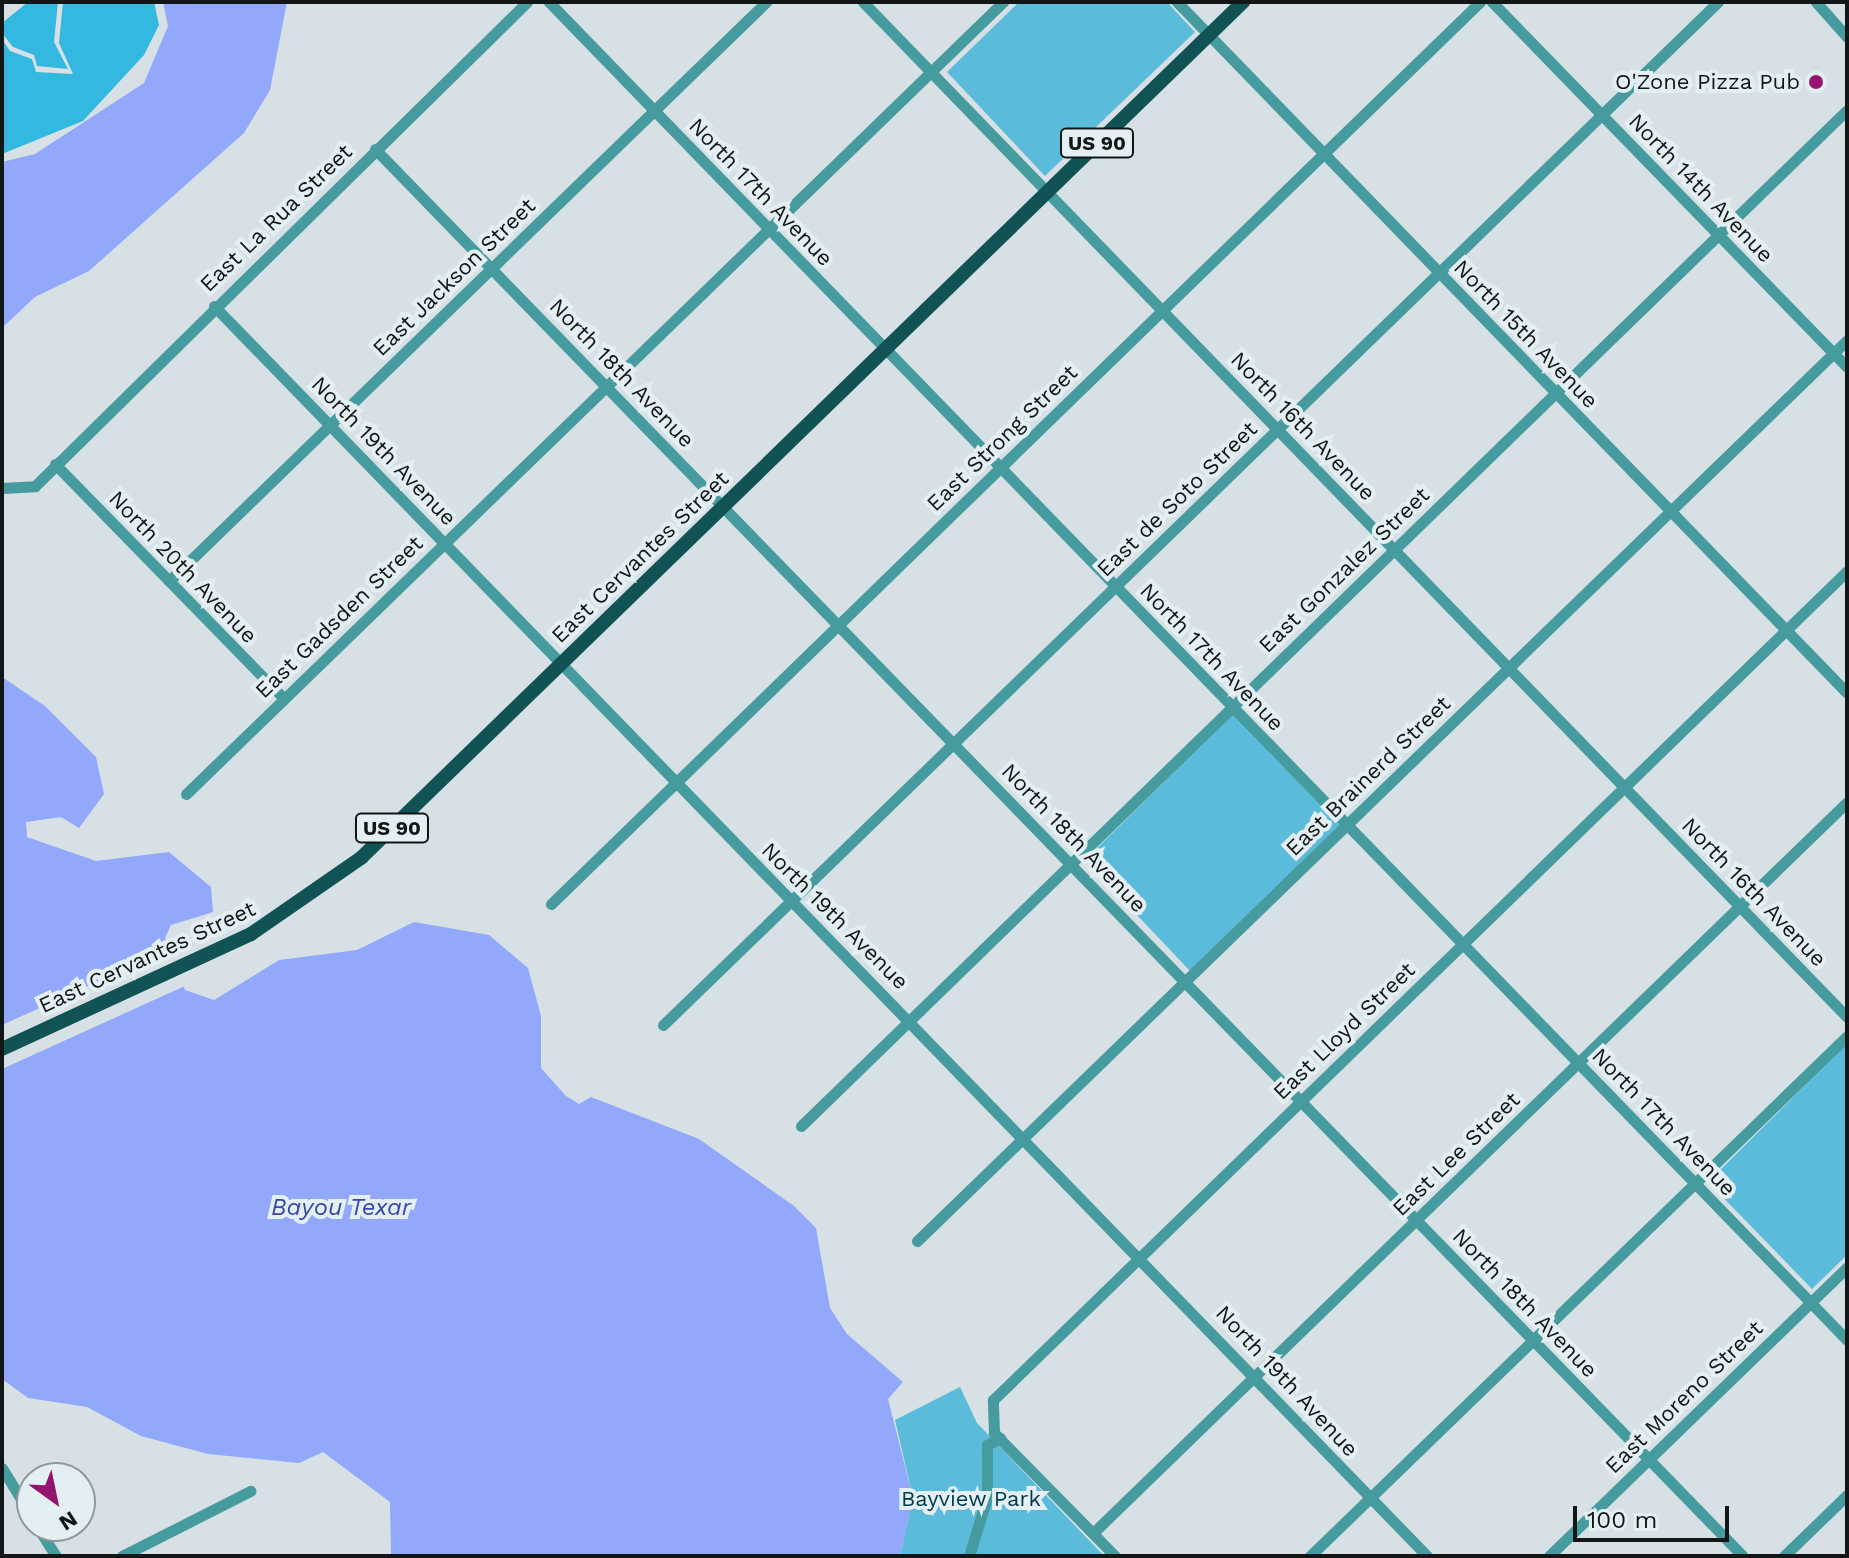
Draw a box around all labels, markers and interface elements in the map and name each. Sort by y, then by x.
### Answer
place label: O'Zone Pizza Pub [1615,69,1800,95]
marker: O'Zone Pizza Pub [1807,73,1825,91]
street label: North 14th Avenue [1623,108,1779,268]
street label: North 17th Avenue [683,112,839,272]
road number: US 90 [1059,127,1135,159]
street label: East La Rua Street [194,138,358,298]
street label: East Jackson Street [367,192,541,362]
street label: North 15th Avenue [1448,254,1604,414]
street label: North 18th Avenue [544,293,700,453]
street label: North 16th Avenue [1225,346,1381,506]
street label: East Strong Street [921,359,1083,517]
street label: North 19th Avenue [306,371,462,531]
street label: East de Soto Street [1092,416,1262,582]
street label: East Cervantes Street [546,466,734,648]
street label: East Gonzalez Street [1253,482,1435,658]
street label: North 20th Avenue [103,485,263,649]
street label: East Gadsden Street [250,530,428,704]
street label: North 17th Avenue [1134,577,1290,737]
street label: East Brainerd Street [1280,691,1456,861]
street label: North 18th Avenue [996,758,1152,918]
road number: US 90 [354,812,430,844]
street label: North 16th Avenue [1676,812,1832,972]
street label: North 19th Avenue [756,837,914,995]
street label: East Cervantes Street [35,895,259,1019]
street label: East Lloyd Street [1268,957,1420,1105]
street label: North 17th Avenue [1586,1042,1742,1202]
street label: East Lee Street [1387,1087,1525,1221]
water label: Bayou Texar [271,1194,411,1222]
street label: North 18th Avenue [1447,1223,1603,1383]
street label: North 19th Avenue [1210,1300,1364,1462]
street label: East Moreno Street [1600,1315,1768,1479]
north arrow [16,1462,96,1542]
park label: Bayview Park [901,1486,1041,1512]
scale bar [1577,1490,1733,1540]
text: N [55,1506,82,1536]
text: 100 m [1587,1506,1657,1534]

